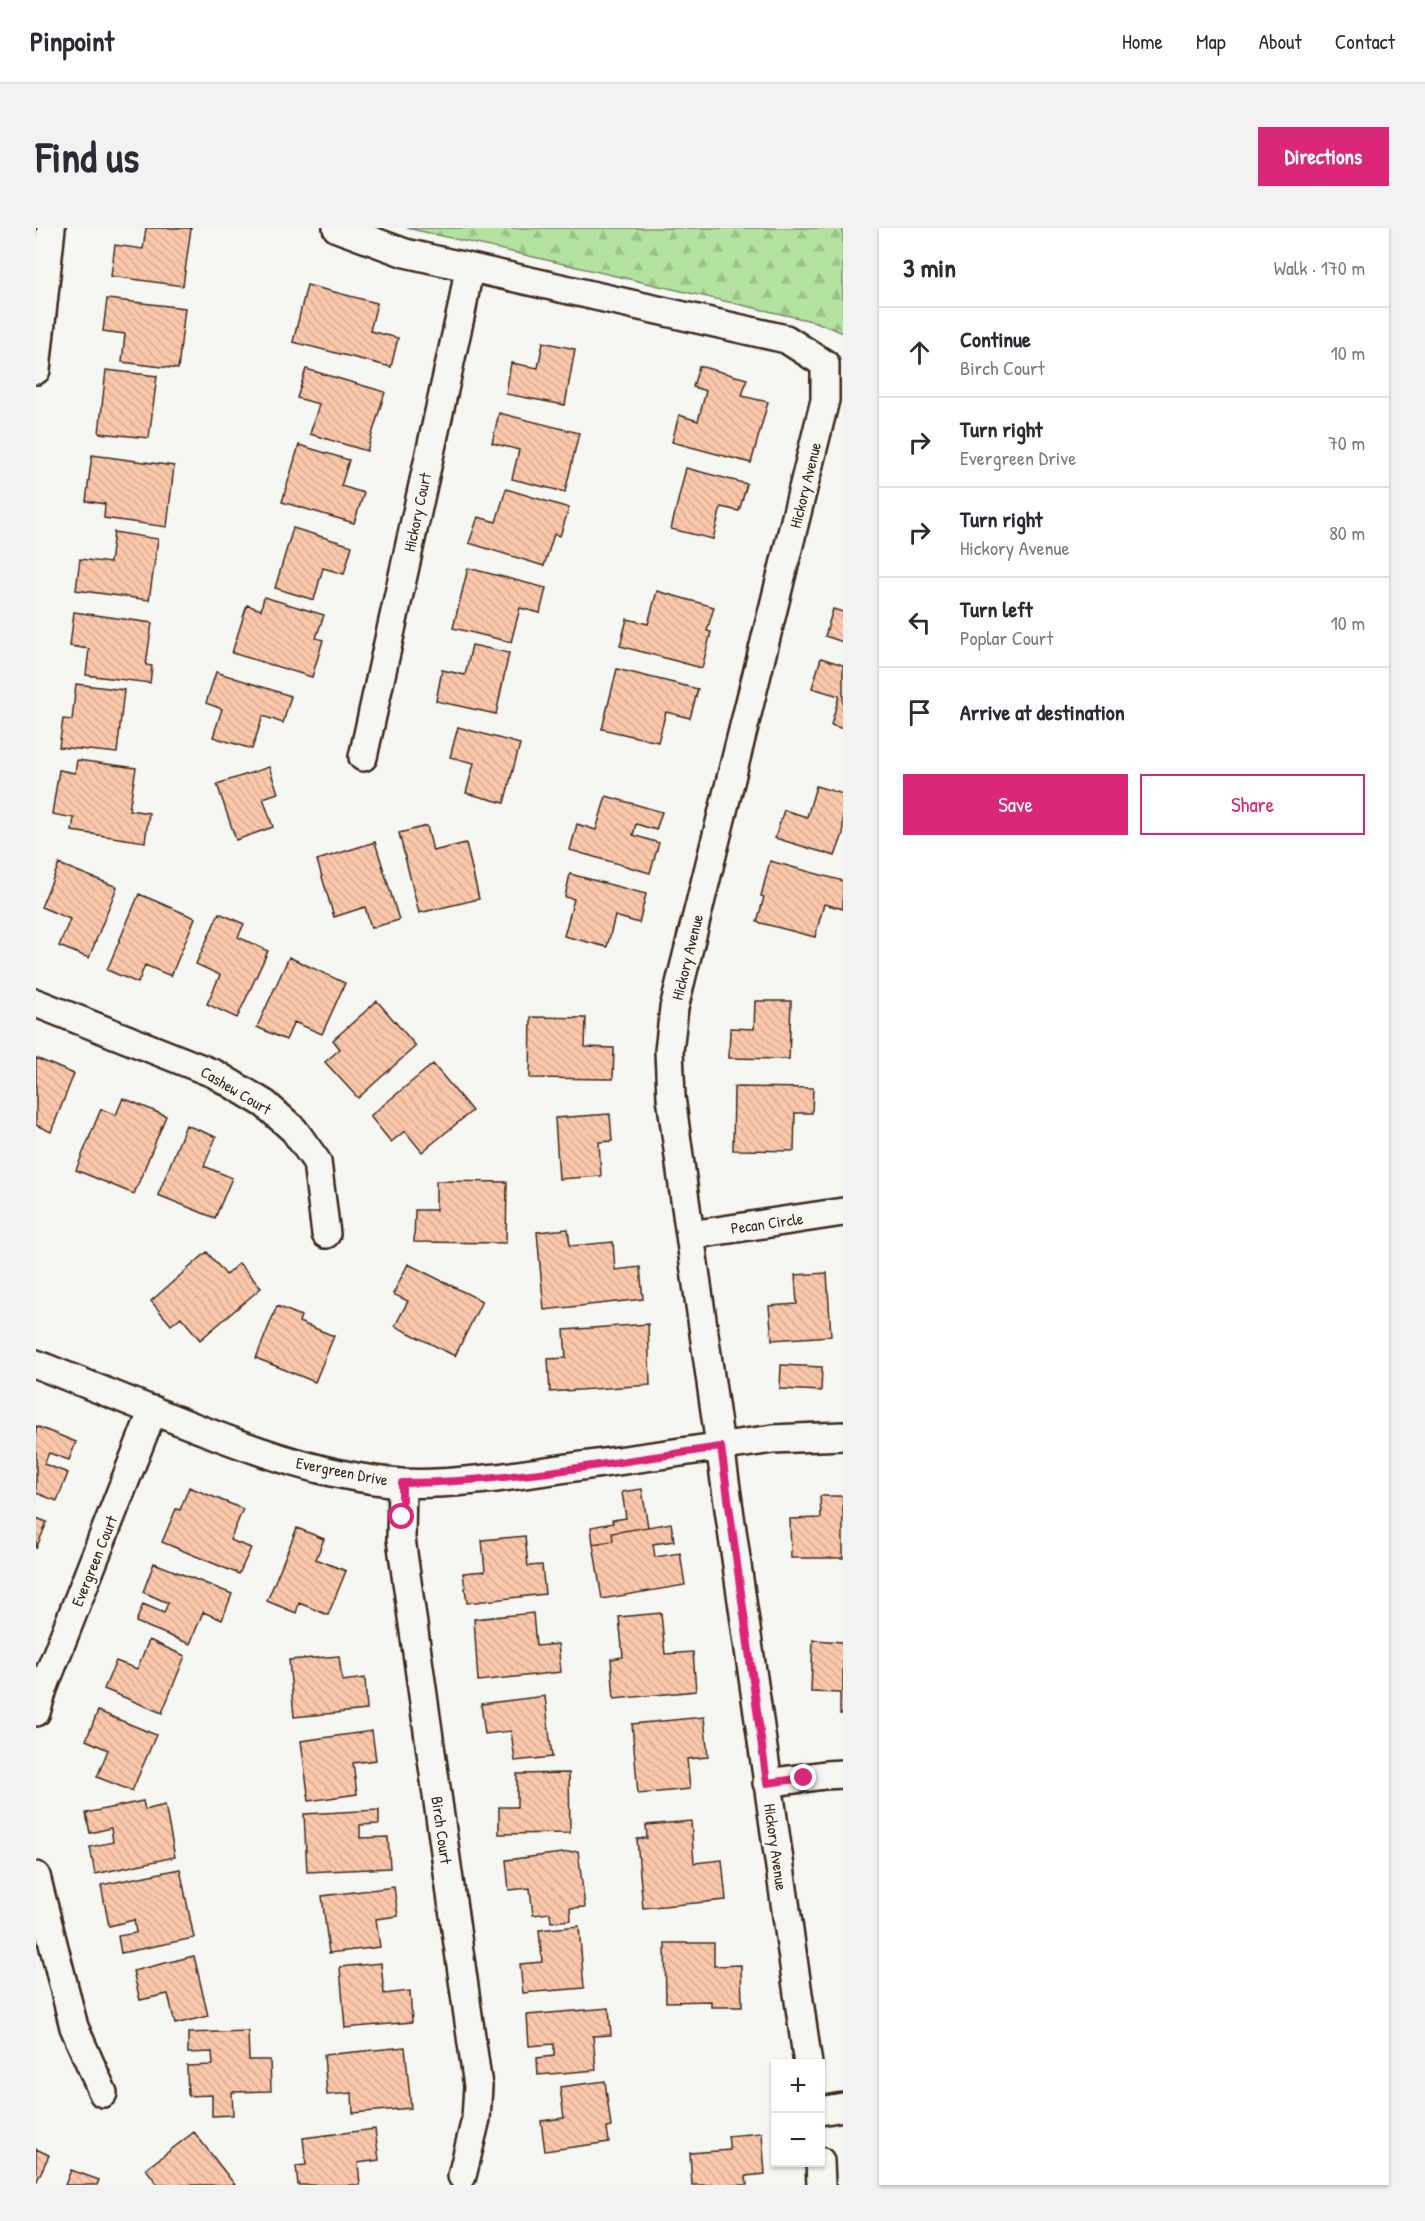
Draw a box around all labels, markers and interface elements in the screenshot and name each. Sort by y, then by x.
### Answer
text: Pinpoint [30,22,114,60]
text: Home [1122,27,1163,56]
text: Map [1196,27,1226,56]
text: About [1259,27,1302,56]
text: Contact [1335,27,1395,56]
button: Directions [1258,127,1389,186]
text: Find us [36,128,139,185]
text: 3 min [903,250,956,285]
text: Walk · 170 m [1274,254,1365,281]
text: Continue [960,324,1031,354]
icon: ahead [903,336,936,369]
text: 10 m [1331,339,1365,366]
text: Birch Court [960,354,1045,381]
text: Turn right [960,414,1043,444]
icon: right [903,426,936,459]
text: 70 m [1328,429,1365,456]
street label: Hickory Avenue [784,439,826,530]
text: Evergreen Drive [960,444,1076,471]
street label: Hickory Court [398,470,436,554]
text: Turn right [960,504,1043,534]
icon: right [903,516,936,549]
text: 80 m [1329,519,1365,546]
text: Hickory Avenue [960,534,1069,561]
text: Turn left [960,594,1033,624]
icon: left [903,606,936,639]
text: 10 m [1331,609,1365,636]
text: Poplar Court [960,624,1053,651]
icon: arrive [903,696,936,729]
text: Arrive at destination [960,697,1125,727]
button: Save [903,774,1128,835]
button: Share [1140,774,1365,835]
street label: Hickory Avenue [666,911,708,1002]
street label: Cashew Court [197,1060,276,1120]
street label: Pecan Circle [729,1207,805,1239]
street label: Evergreen Drive [294,1451,390,1491]
route start [388,1503,414,1529]
street label: Evergreen Court [66,1512,122,1610]
route end [790,1764,816,1790]
street label: Birch Court [426,1795,458,1866]
street label: Hickory Avenue [759,1802,793,1893]
map controls [771,2059,825,2167]
button: + [771,2059,825,2113]
button: − [771,2113,825,2167]

